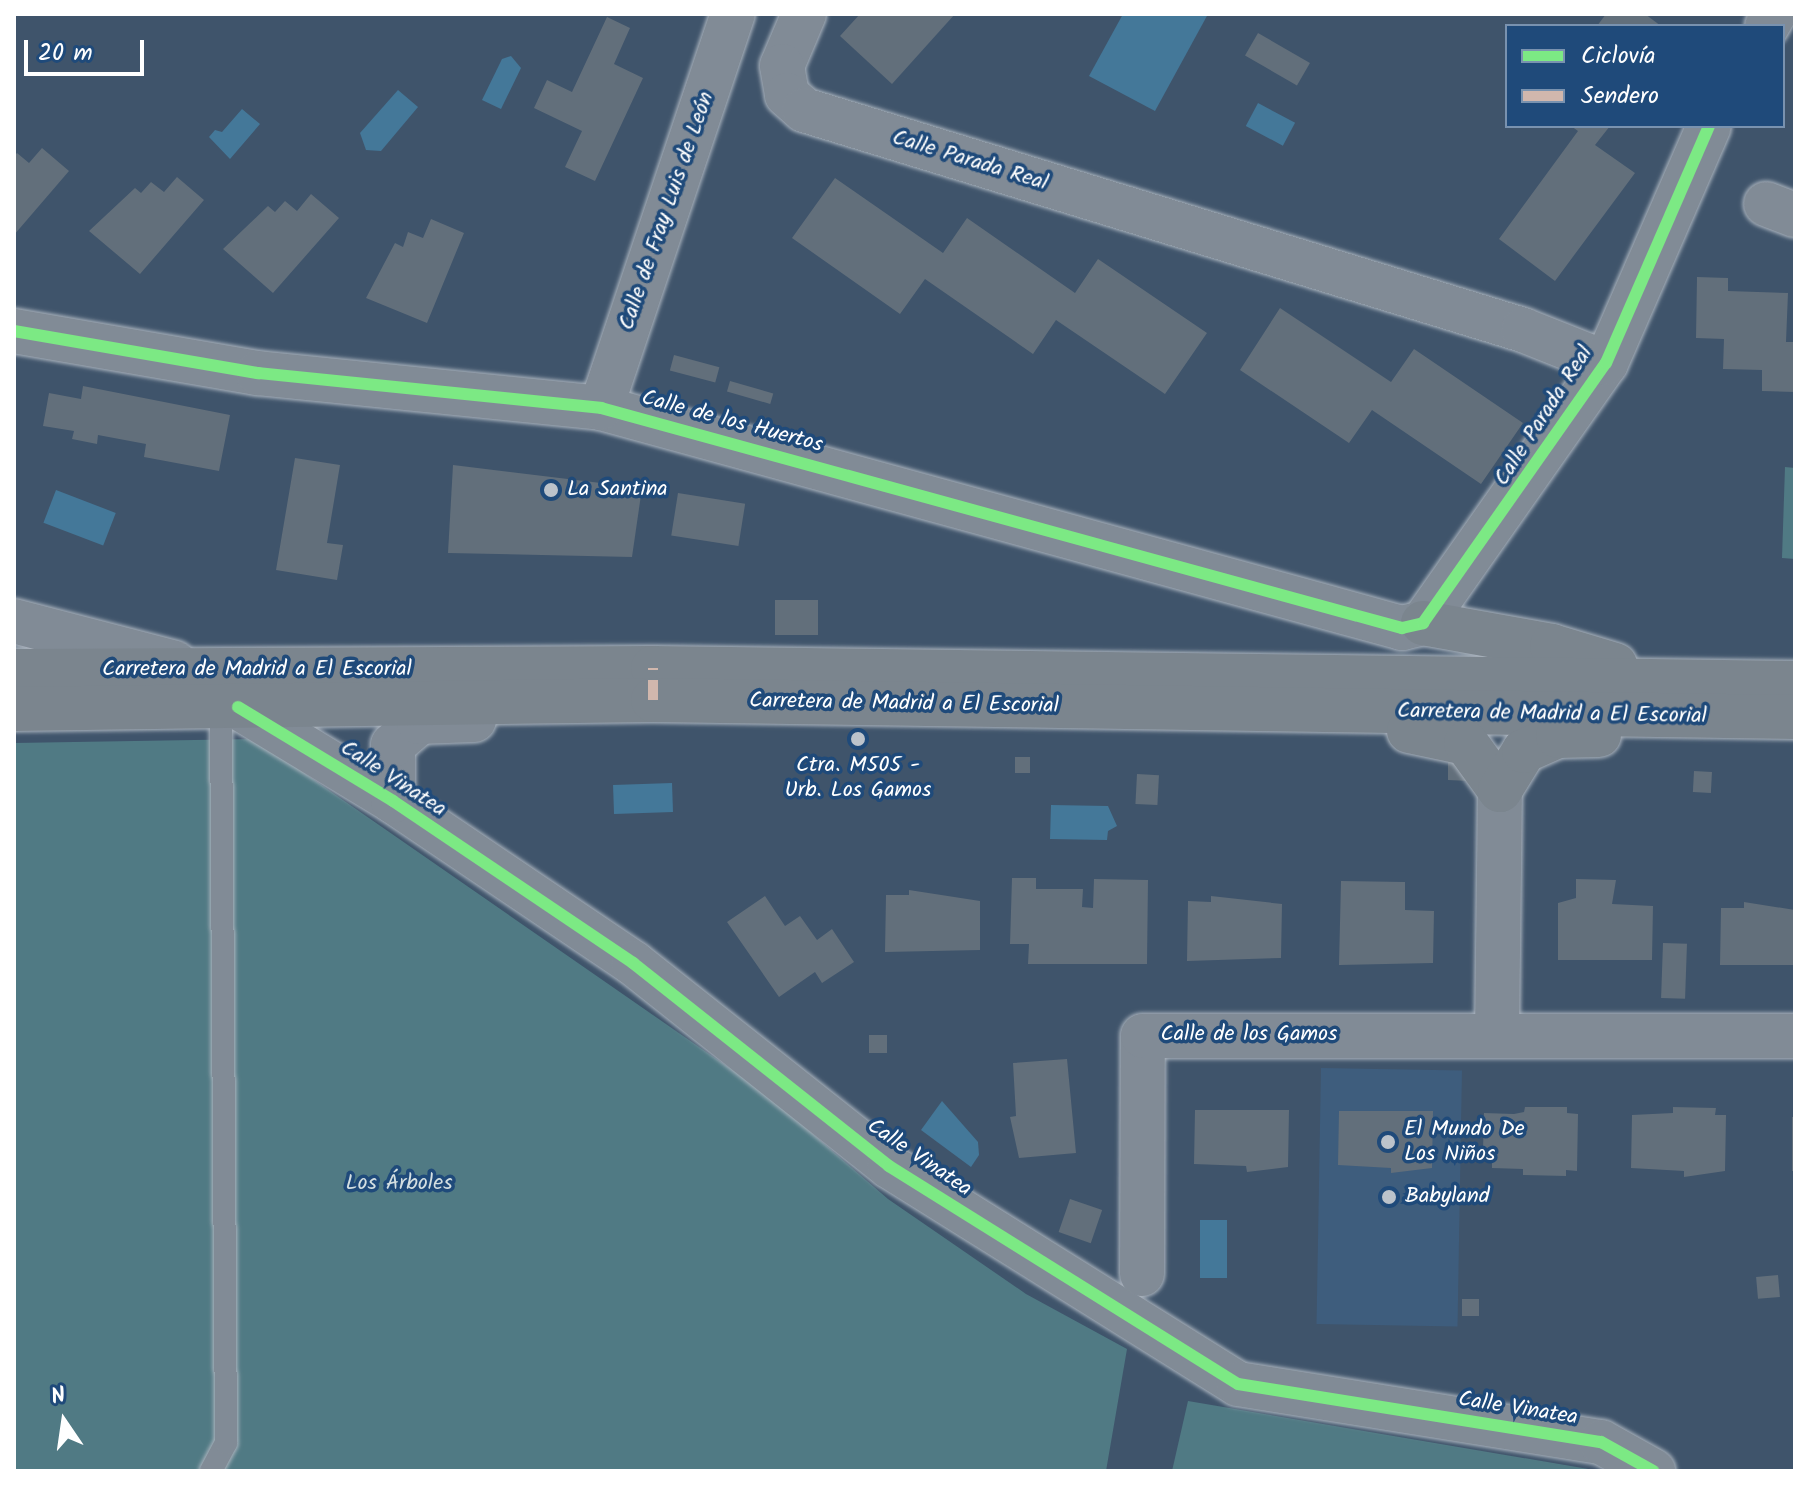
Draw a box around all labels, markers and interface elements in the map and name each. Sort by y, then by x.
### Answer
scale bar [28,24,148,74]
legend [1505,24,1785,128]
text: 20 m [38,34,93,73]
text: Ciclovía [1581,37,1656,76]
text: Sendero [1581,77,1659,116]
street label: Calle de Fray Luis de León [614,88,720,334]
street label: Calle Parada Real [889,125,1051,197]
street label: Calle Parada Real [1489,341,1599,491]
street label: Calle de los Huertos [638,385,826,459]
place label: La Santina [567,477,668,503]
marker: La Santina [542,481,560,499]
street label: Carretera de Madrid a El Escorial [102,657,412,683]
street label: Carretera de Madrid a El Escorial [749,688,1059,720]
street label: Carretera de Madrid a El Escorial [1397,698,1707,730]
marker: Ctra. M505 - Urb. Los Gamos [849,730,867,748]
street label: Calle Vinatea [335,735,451,823]
place label: Ctra. M505 - Urb. Los Gamos [785,752,931,804]
street label: Calle de los Gamos [1161,1022,1337,1048]
street label: Calle Vinatea [862,1113,976,1203]
place label: El Mundo De Los Niños [1404,1116,1525,1168]
marker: El Mundo De Los Niños [1379,1133,1397,1151]
park label: Los Árboles [345,1171,453,1197]
place label: Babyland [1405,1184,1490,1210]
marker: Babyland [1380,1188,1398,1206]
text: N [48,1379,69,1416]
north arrow [24,1381,104,1461]
street label: Calle Vinatea [1456,1387,1580,1431]

